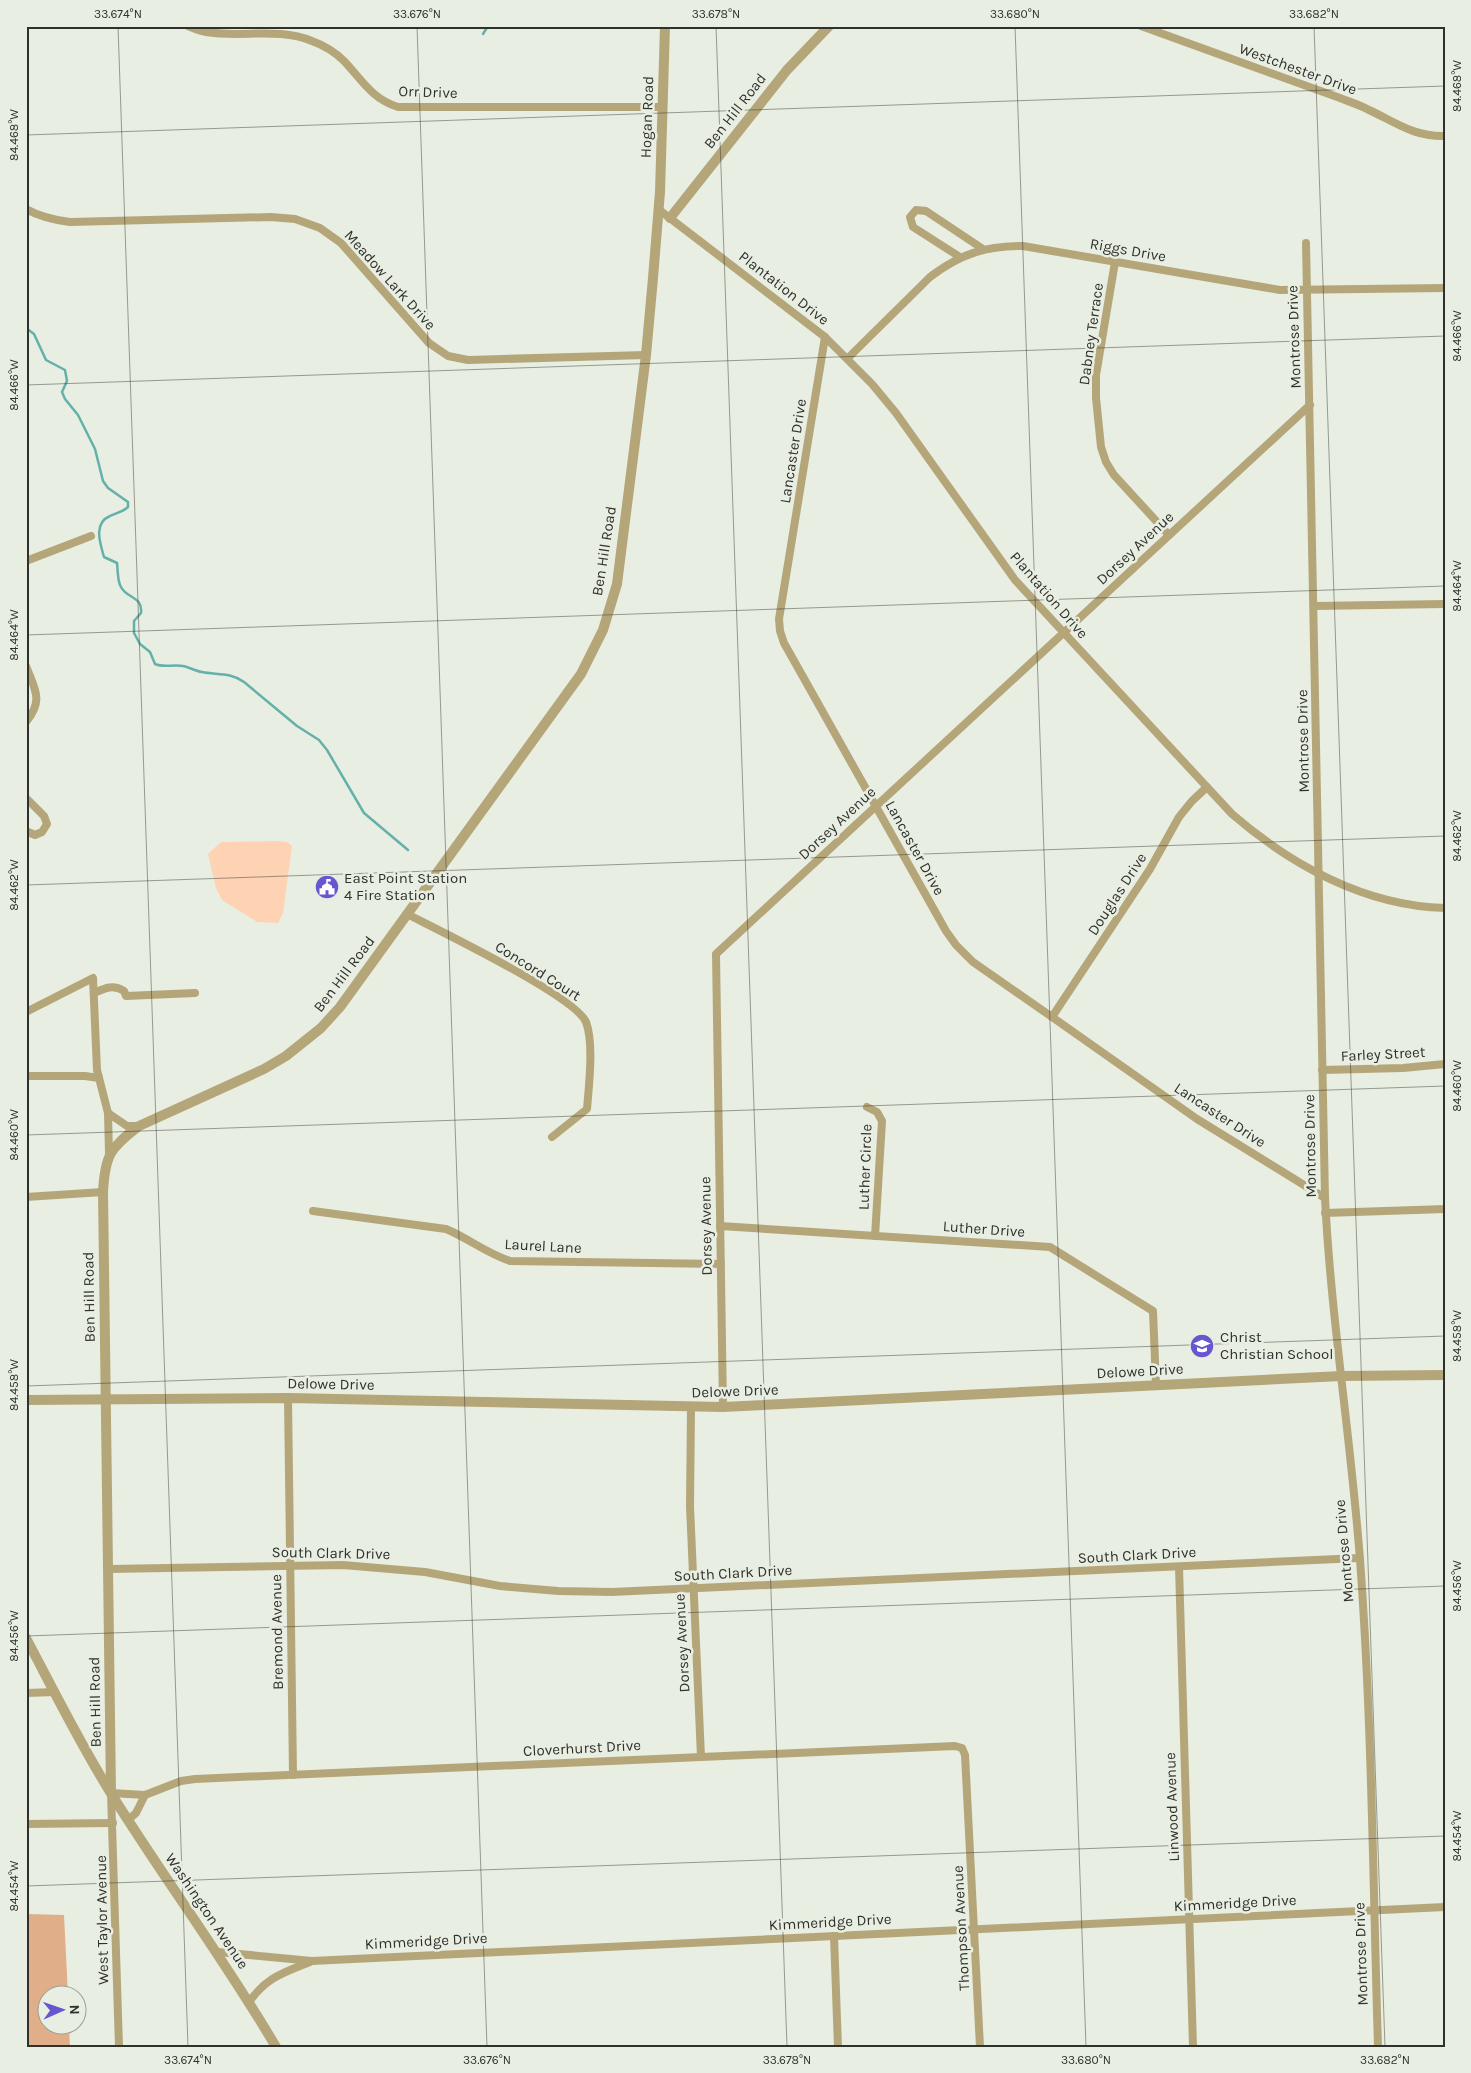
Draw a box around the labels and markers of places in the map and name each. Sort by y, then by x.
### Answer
place label: East Point Station 4 Fire Station [344,869,467,904]
public building icon: East Point Station 4 Fire Station [314,874,340,900]
place label: Christ Christian School [1220,1328,1333,1363]
school or university icon: Christ Christian School [1189,1333,1215,1359]

